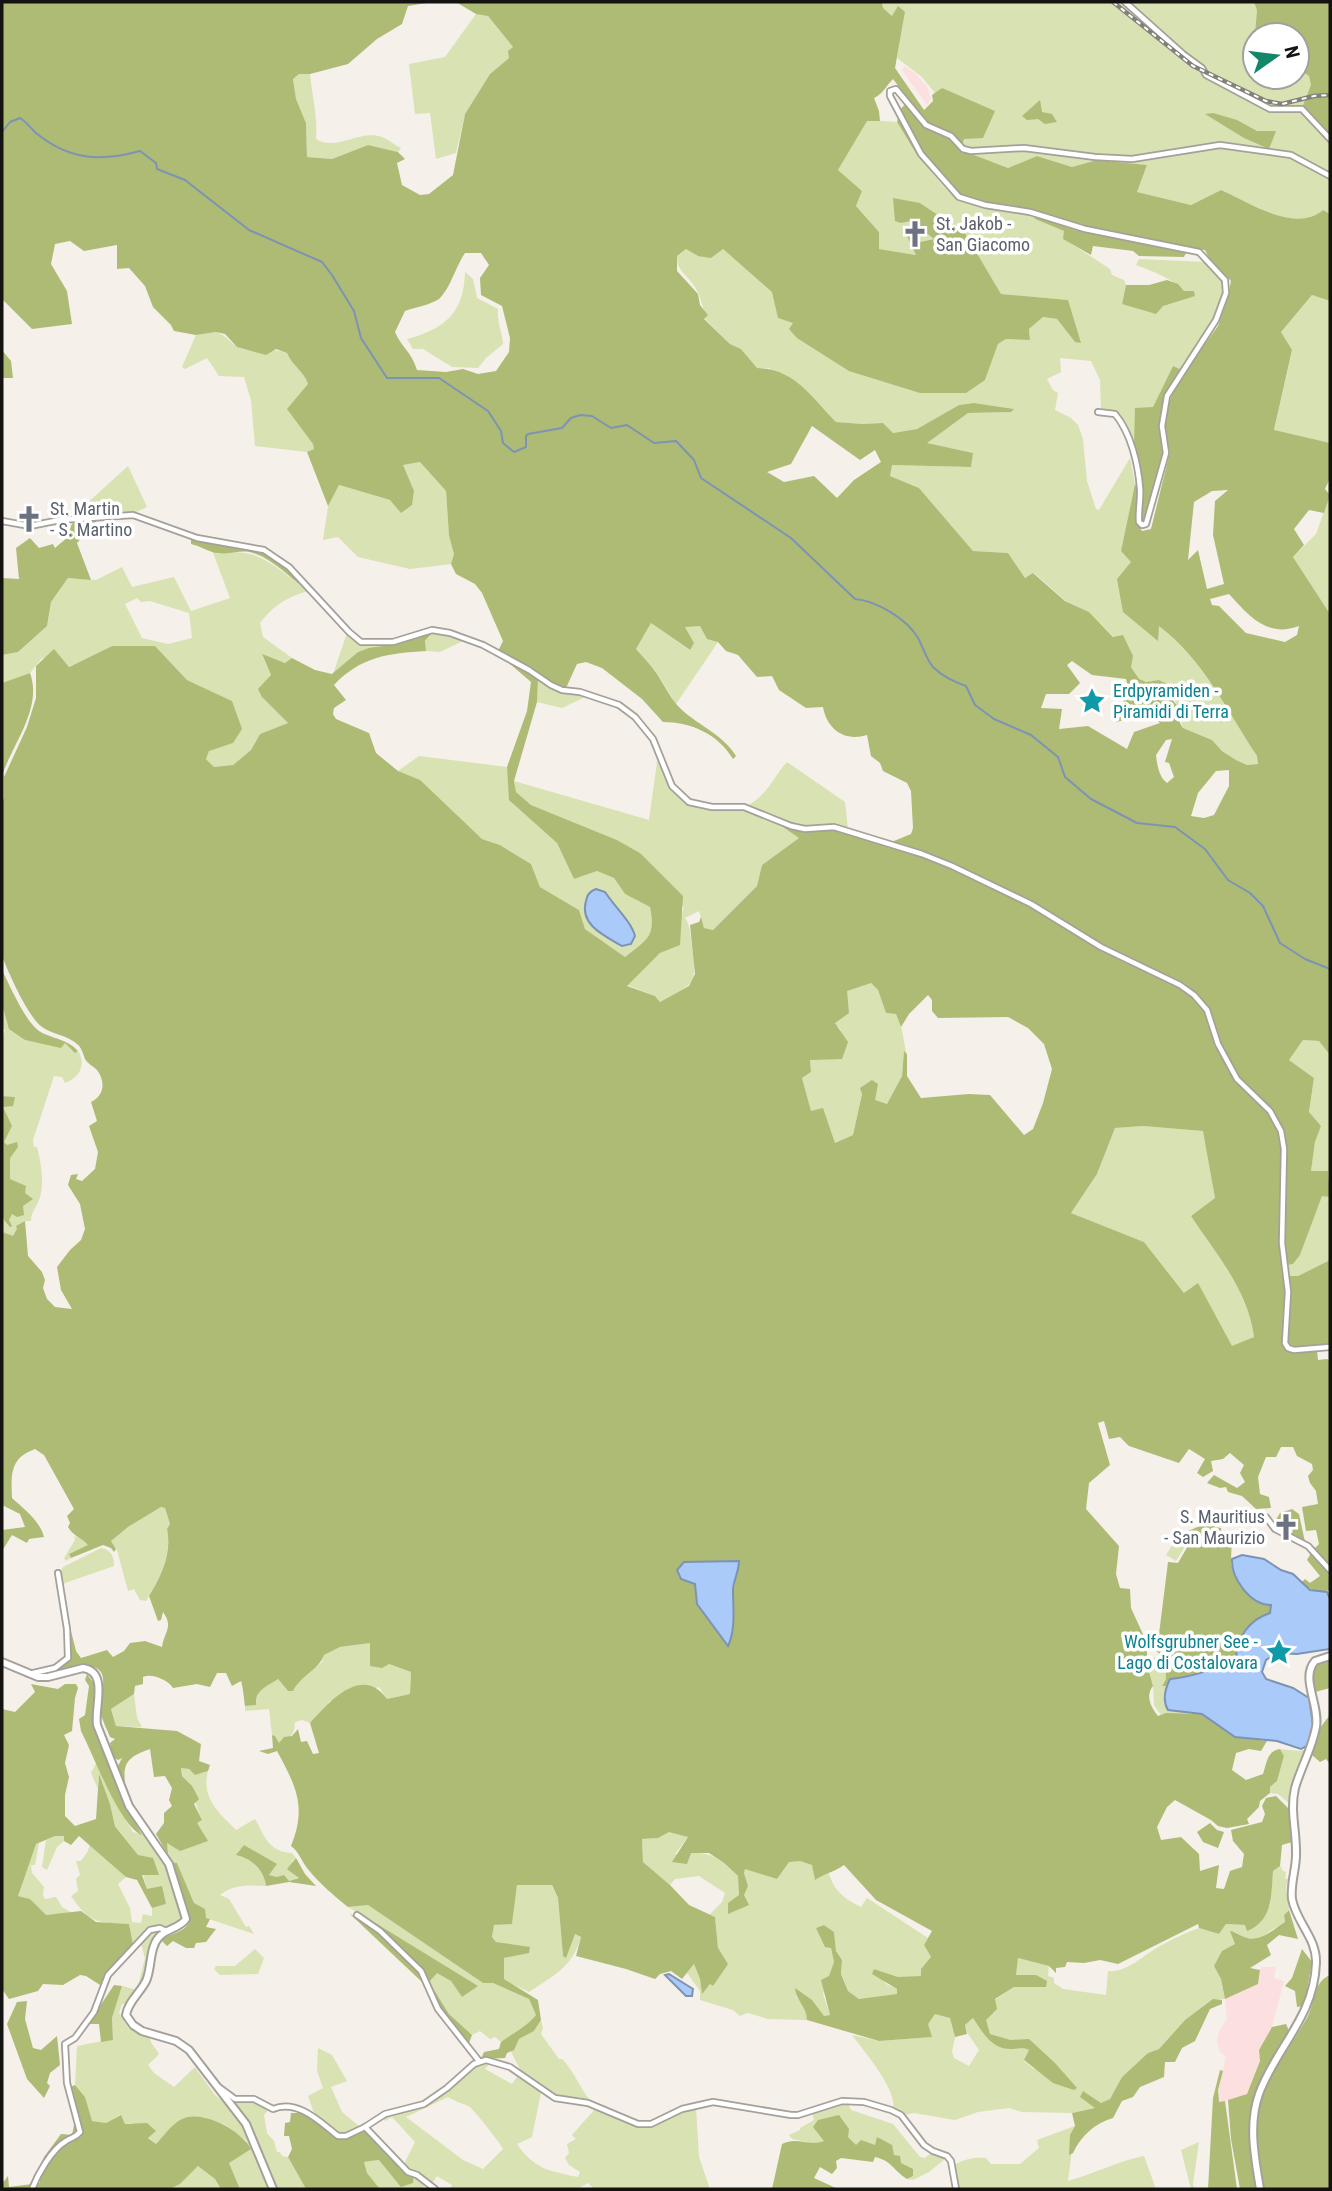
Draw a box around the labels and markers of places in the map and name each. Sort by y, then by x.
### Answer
place label: St. Jakob - San Giacomo [936,213,1030,255]
church icon: St. Jakob - San Giacomo [900,219,930,249]
place label: St. Martin - S. Martino [50,498,132,540]
church icon: St. Martin - S. Martino [14,504,44,534]
place label: Erdpyramiden - Piramidi di Terra [1113,680,1229,722]
place icon: Erdpyramiden - Piramidi di Terra [1077,686,1107,716]
place label: S. Mauritius - San Maurizio [1164,1506,1265,1548]
church icon: S. Mauritius - San Maurizio [1271,1512,1301,1542]
place label: Wolfsgrubner See - Lago di Costalovara [1117,1631,1259,1673]
place icon: Wolfsgrubner See - Lago di Costalovara [1264,1637,1294,1667]

